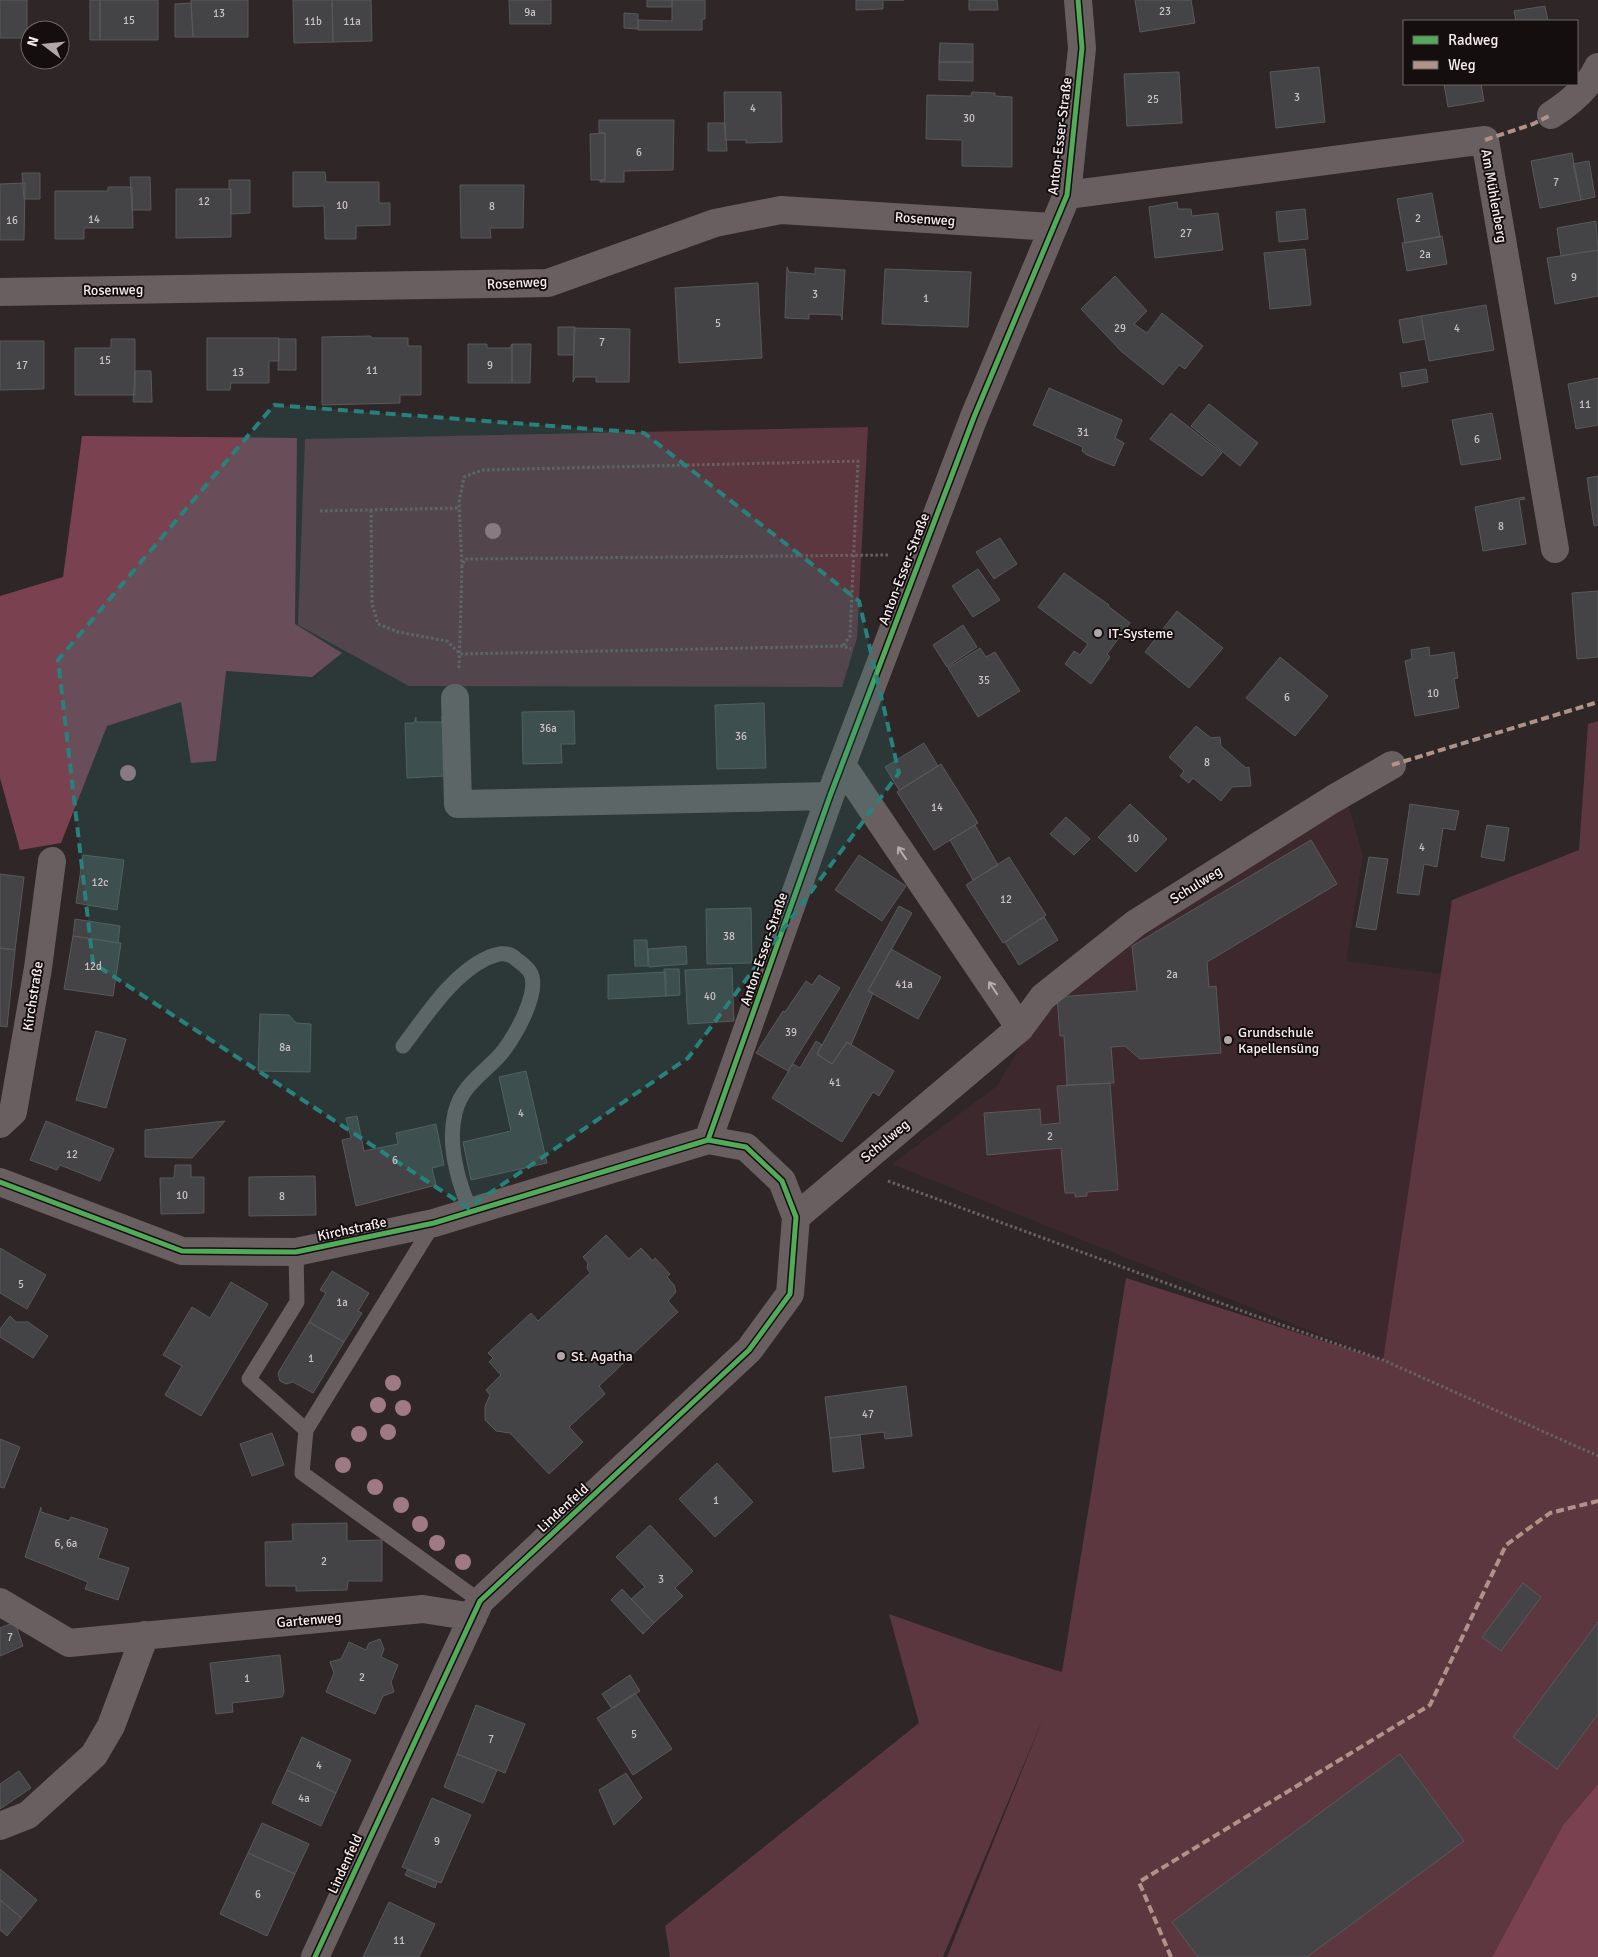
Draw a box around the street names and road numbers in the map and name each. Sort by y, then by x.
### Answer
street label: Anton-Esser-Straße [1044,76,1076,196]
street label: Am Mühlenberg [1477,148,1511,244]
street label: Rosenweg [894,208,956,230]
street label: Rosenweg [486,273,548,293]
street label: Rosenweg [83,281,143,299]
street label: Anton-Esser-Straße [875,511,933,627]
street label: Schulweg [1167,862,1225,908]
street label: Anton-Esser-Straße [737,890,791,1008]
street label: Kirchstraße [19,960,47,1032]
street label: Schulweg [857,1116,913,1166]
street label: Kirchstraße [316,1213,388,1245]
street label: Lindenfeld [534,1480,592,1536]
street label: Gartenweg [276,1609,342,1631]
street label: Lindenfeld [324,1832,366,1896]

